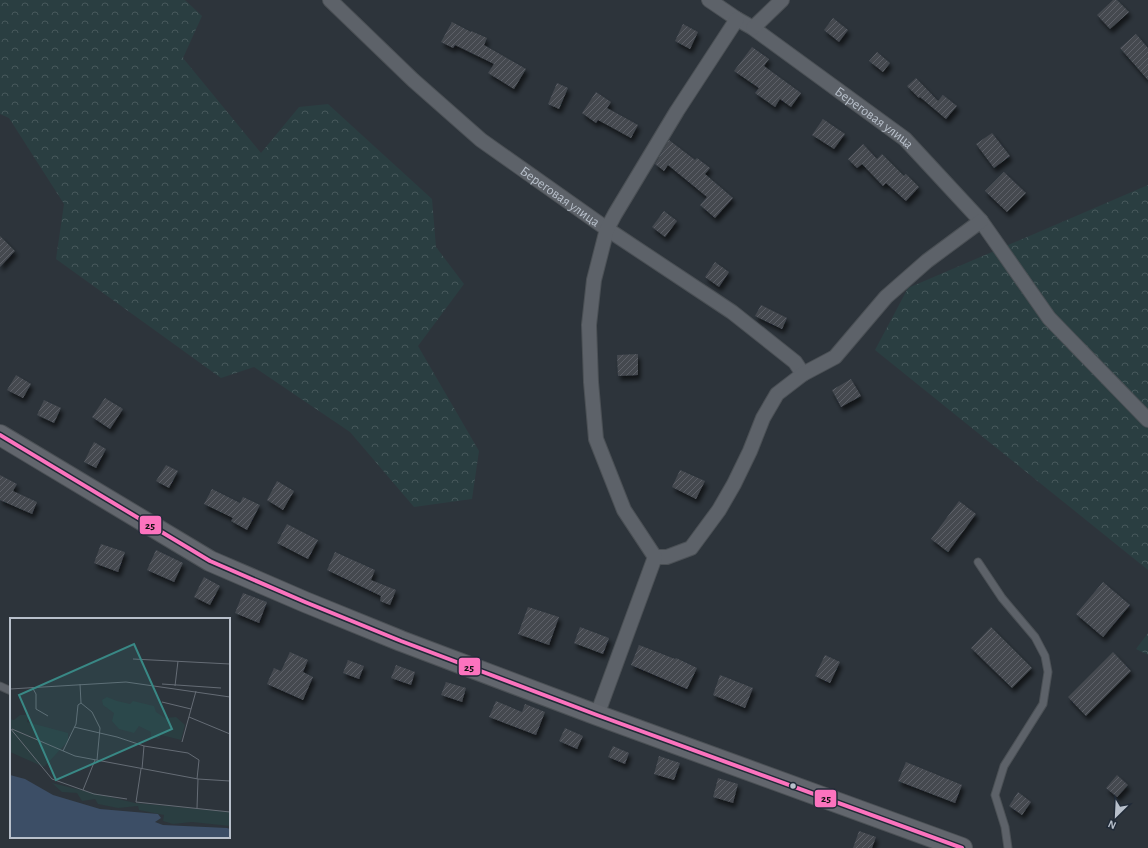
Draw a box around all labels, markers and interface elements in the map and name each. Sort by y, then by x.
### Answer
street label: Береговая улица [832,84,916,152]
street label: Береговая улица [517,164,603,230]
line badge: 25 [139,515,162,535]
text: 25 [145,520,155,531]
inset map [10,618,230,838]
line badge: 25 [458,657,481,676]
text: 25 [464,662,474,673]
unlabelled marker [788,781,798,791]
line badge: 25 [814,789,837,808]
text: 25 [821,793,831,804]
north arrow [1096,796,1136,836]
text: N [1106,818,1118,831]

